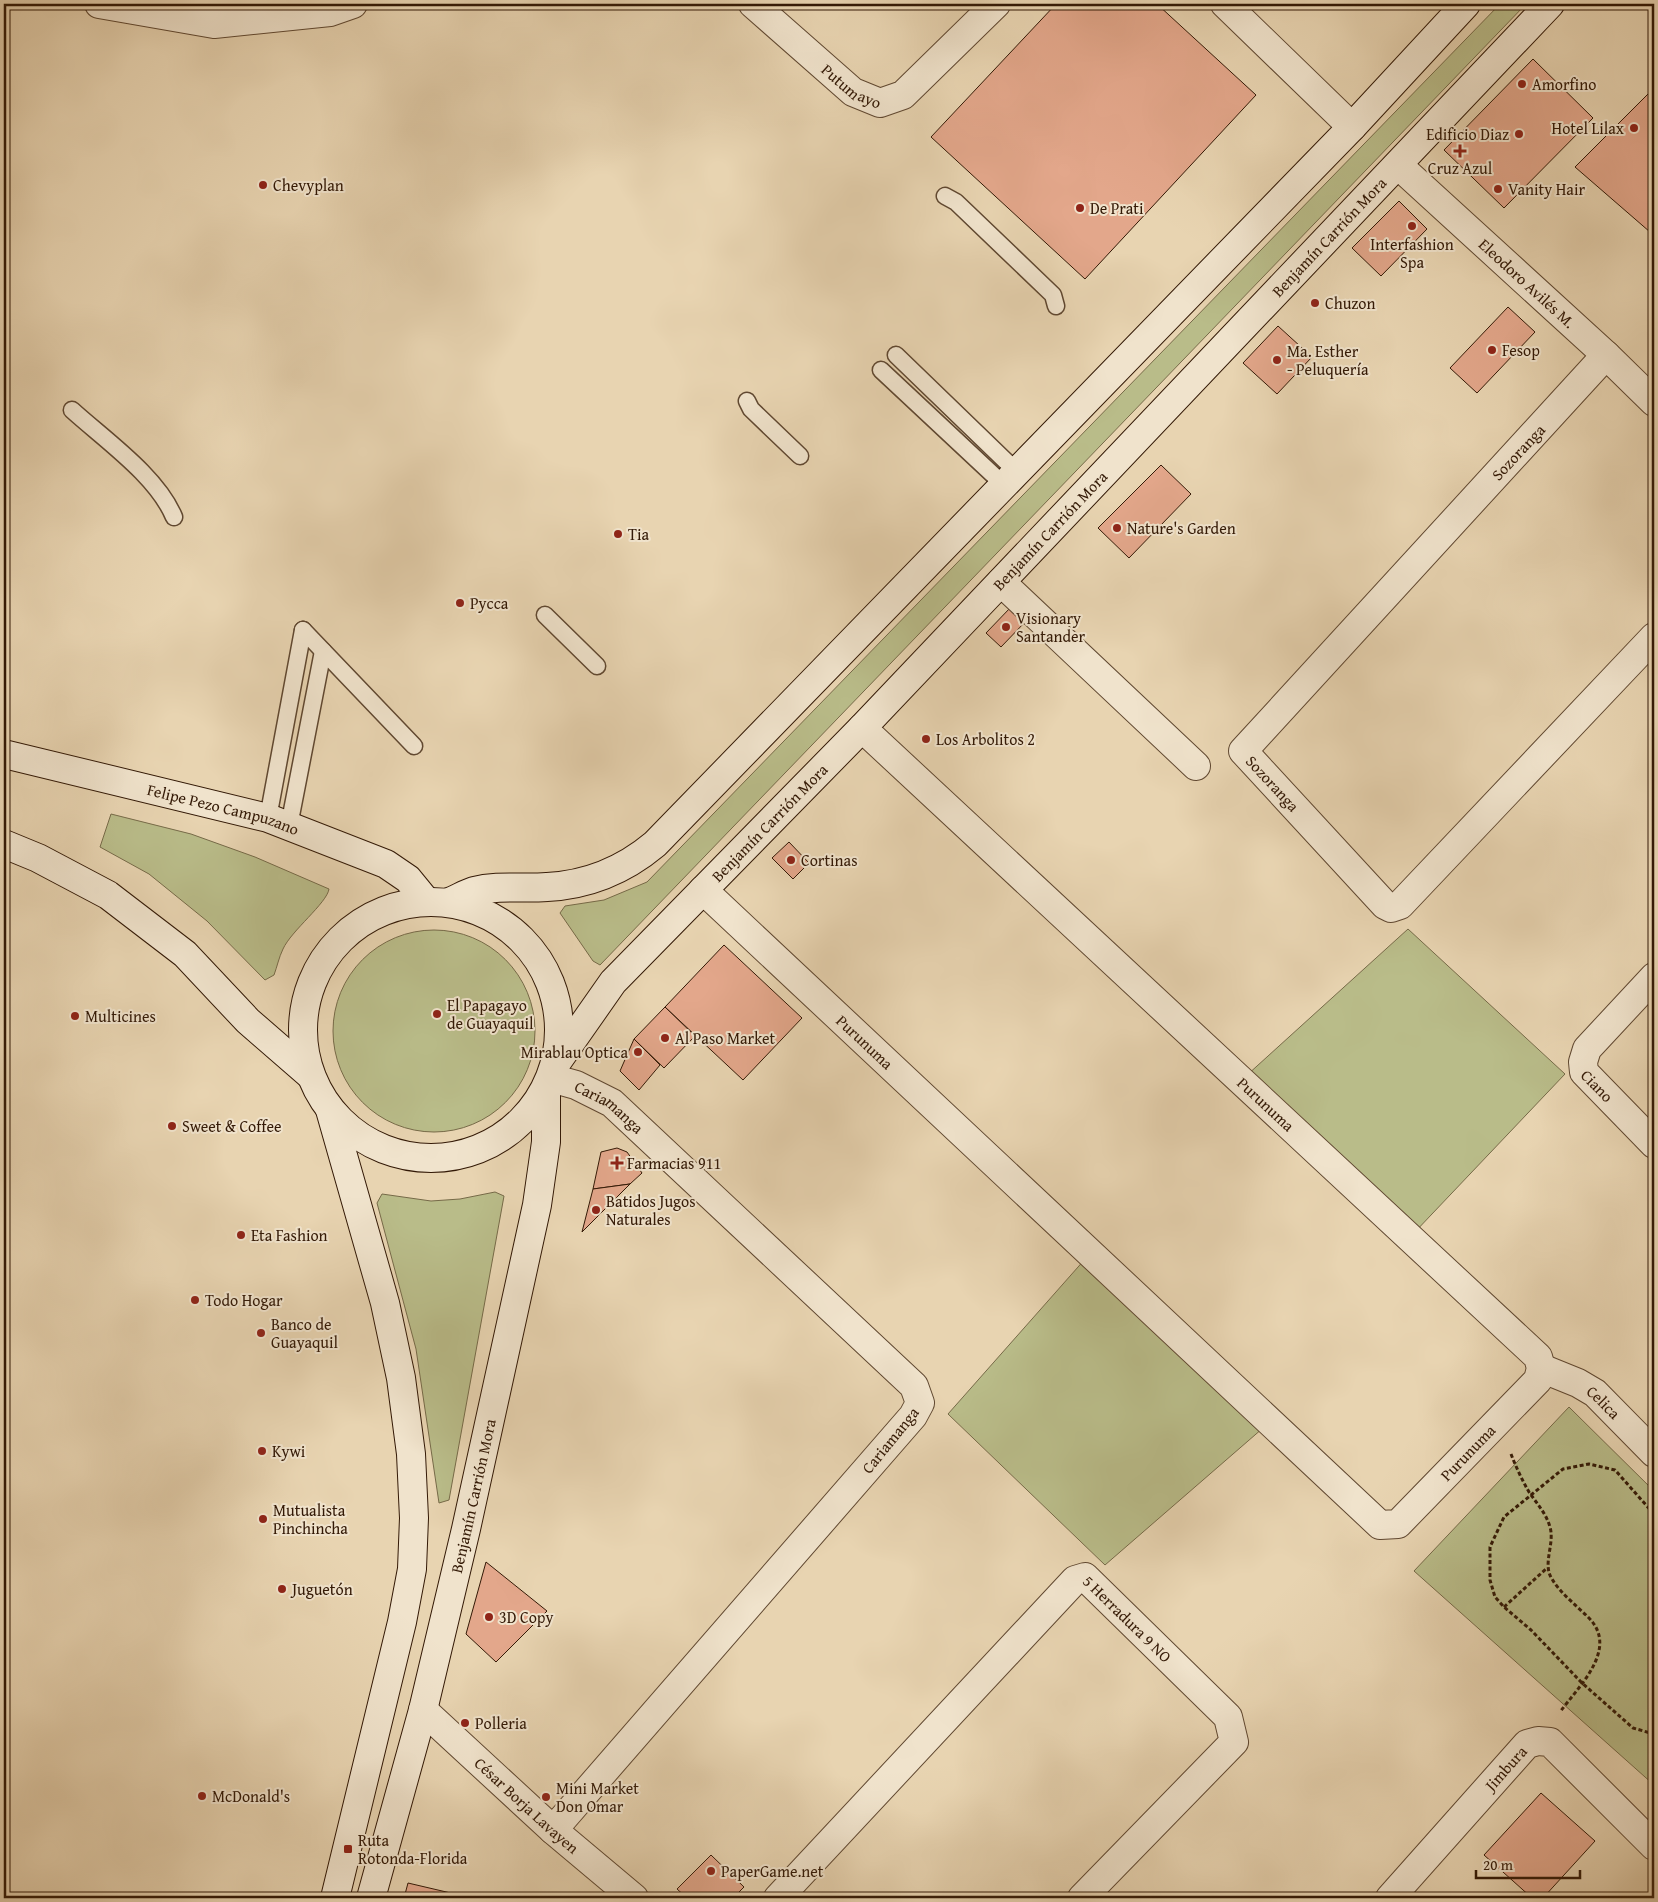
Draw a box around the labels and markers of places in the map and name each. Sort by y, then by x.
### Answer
place label: Amorfino [1532,72,1596,96]
marker: Amorfino [1516,78,1528,90]
place label: Hotel Lilax [1552,116,1625,140]
place label: Edificio Diaz [1426,122,1509,146]
marker: Hotel Lilax [1628,122,1640,134]
marker: Edificio Diaz [1513,128,1525,140]
marker: Cruz Azul [1454,145,1466,157]
place label: Cruz Azul [1428,156,1493,180]
place label: Chevyplan [273,173,344,197]
place label: Vanity Hair [1508,177,1585,201]
marker: Chevyplan [257,179,269,191]
marker: Vanity Hair [1492,183,1504,195]
place label: De Prati [1090,196,1144,220]
marker: De Prati [1074,202,1086,214]
marker: Interfashion Spa [1406,220,1418,232]
place label: Interfashion Spa [1370,232,1454,274]
place label: Chuzon [1325,291,1376,315]
marker: Chuzon [1309,297,1321,309]
place label: Fesop [1502,338,1540,362]
place label: Ma. Esther - Peluquería [1287,339,1369,381]
marker: Fesop [1486,344,1498,356]
marker: Ma. Esther - Peluquería [1271,354,1283,366]
place label: Nature's Garden [1127,516,1236,540]
place label: Tia [628,522,649,546]
marker: Nature's Garden [1111,522,1123,534]
marker: Tia [612,528,624,540]
place label: Pycca [470,591,509,615]
marker: Pycca [454,597,466,609]
place label: Visionary Santander [1016,606,1086,648]
marker: Visionary Santander [1000,621,1012,633]
place label: Los Arbolitos 2 [936,727,1035,751]
marker: Los Arbolitos 2 [920,733,932,745]
place label: Cortinas [801,848,858,872]
marker: Cortinas [785,854,797,866]
place label: El Papagayo de Guayaquil [447,993,534,1035]
place label: Multicines [85,1004,156,1028]
marker: El Papagayo de Guayaquil [431,1008,443,1020]
marker: Multicines [69,1010,81,1022]
place label: Al Paso Market [675,1026,776,1050]
marker: Al Paso Market [659,1032,671,1044]
place label: Mirablau Optica [521,1040,628,1064]
marker: Mirablau Optica [632,1046,644,1058]
place label: Sweet & Coffee [182,1114,282,1138]
marker: Sweet & Coffee [166,1120,178,1132]
place label: Farmacias 911 [627,1151,721,1175]
marker: Farmacias 911 [611,1157,623,1169]
place label: Batidos Jugos Naturales [606,1189,696,1231]
marker: Batidos Jugos Naturales [590,1204,602,1216]
place label: Eta Fashion [251,1223,328,1247]
marker: Eta Fashion [235,1229,247,1241]
place label: Todo Hogar [205,1288,283,1312]
marker: Todo Hogar [189,1294,201,1306]
place label: Banco de Guayaquil [271,1312,339,1354]
marker: Banco de Guayaquil [255,1327,267,1339]
place label: Kywi [272,1439,306,1463]
marker: Kywi [256,1445,268,1457]
place label: Mutualista Pinchincha [273,1498,348,1540]
marker: Mutualista Pinchincha [257,1513,269,1525]
place label: Juguetón [290,1577,353,1601]
marker: Juguetón [276,1583,288,1595]
place label: 3D Copy [499,1605,553,1629]
marker: 3D Copy [483,1611,495,1623]
place label: Polleria [475,1711,527,1735]
marker: Polleria [459,1717,471,1729]
place label: Mini Market Don Omar [556,1776,639,1818]
place label: McDonald's [212,1784,290,1808]
marker: McDonald's [196,1790,208,1802]
marker: Mini Market Don Omar [540,1791,552,1803]
place label: Ruta Rotonda-Florida [358,1828,468,1870]
marker: Ruta Rotonda-Florida [342,1843,354,1855]
place label: PaperGame.net [721,1859,824,1883]
marker: PaperGame.net [705,1865,717,1877]

